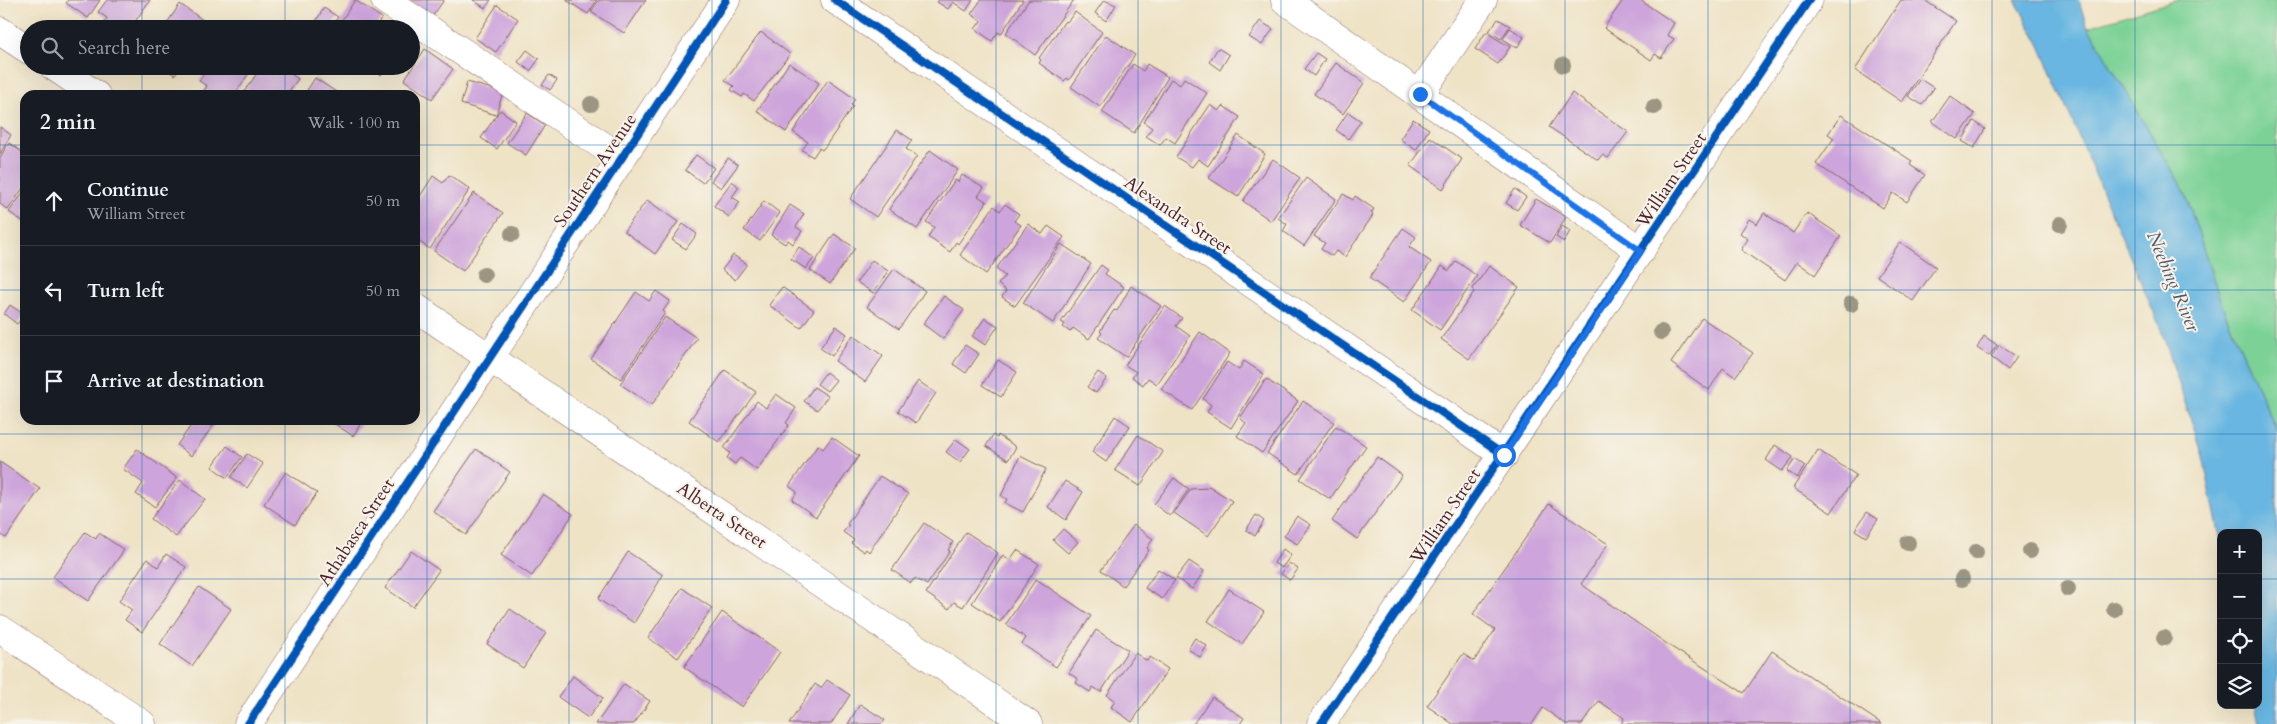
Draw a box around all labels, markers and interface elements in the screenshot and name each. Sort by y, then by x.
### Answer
search box [20,20,420,75]
icon: search [38,34,66,62]
text: Search here [78,35,170,61]
route end [1409,83,1432,106]
text: 2 min [40,108,96,137]
street label: Southern Avenue [548,108,643,232]
text: Walk · 100 m [308,112,400,134]
street label: William Street [1630,127,1713,234]
street label: Alexandra Street [1119,170,1237,261]
text: Continue [87,177,169,203]
icon: ahead [40,187,68,215]
text: 50 m [366,190,400,212]
text: William Street [87,203,185,225]
water label: Neebing River [2140,227,2206,336]
icon: left [40,277,68,305]
text: Turn left [87,278,164,304]
text: 50 m [366,280,400,302]
icon: arrive [40,367,68,395]
text: Arrive at destination [87,368,264,394]
route start [1493,444,1516,467]
street label: William Street [1404,463,1487,570]
street label: Athabasca Street [312,473,401,591]
street label: Alberta Street [672,476,772,555]
map controls [2217,529,2262,709]
button: + [2217,529,2262,574]
button: − [2217,574,2262,619]
button: locate [2217,619,2262,664]
button: layers [2217,664,2262,709]

